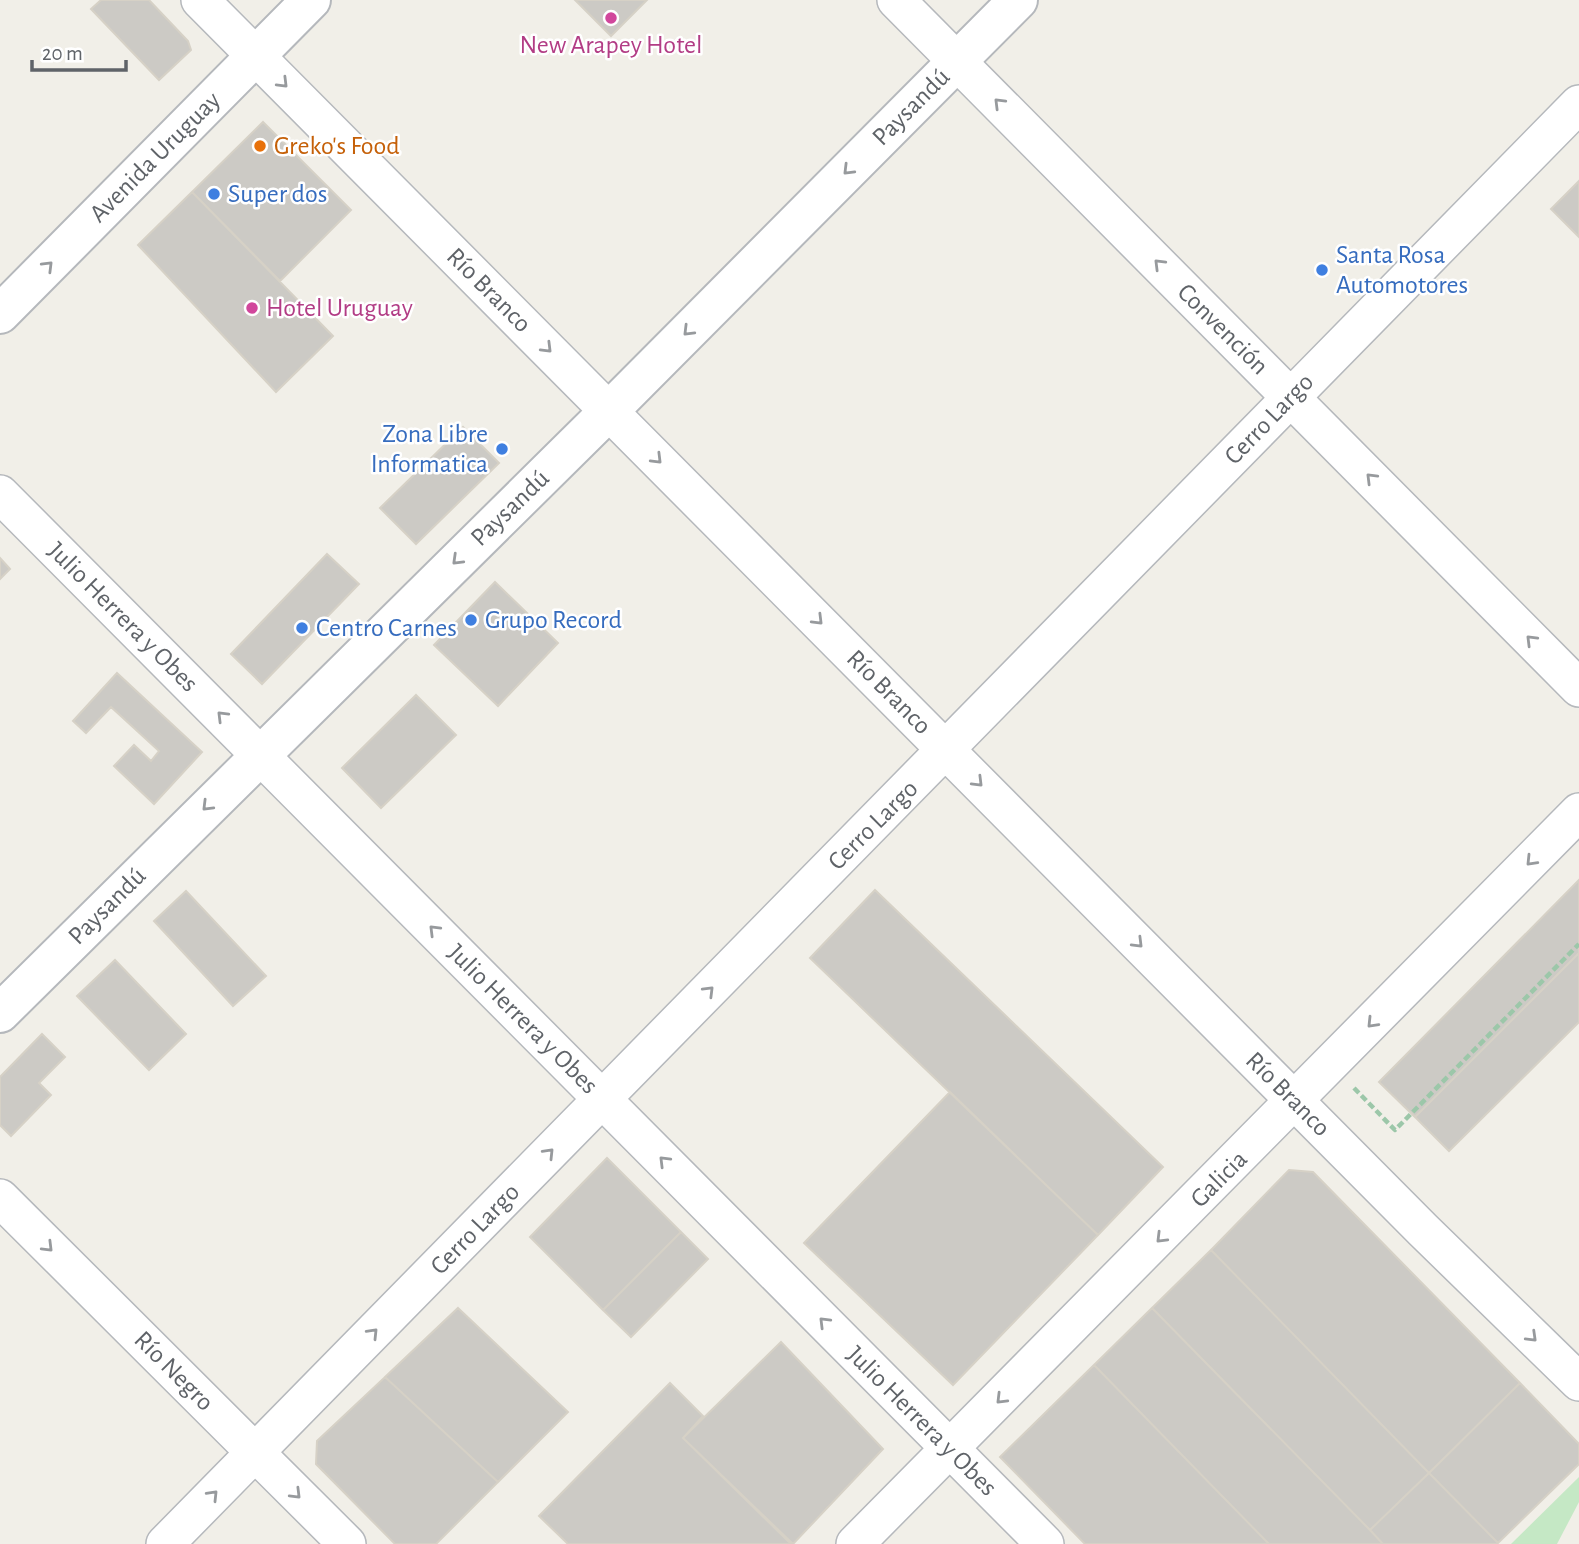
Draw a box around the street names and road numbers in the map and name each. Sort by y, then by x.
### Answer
street label: Paysandú [867,63,955,151]
street label: Avenida Uruguay [85,87,225,227]
street label: Río Branco [442,243,536,337]
street label: Convención [1173,279,1273,379]
street label: Cerro Largo [1220,369,1318,469]
street label: Paysandú [466,465,554,551]
street label: Julio Herrera y Obes [43,537,203,697]
street label: Río Branco [842,645,936,739]
street label: Cerro Largo [823,775,923,875]
street label: Paysandú [63,862,151,950]
street label: Julio Herrera y Obes [443,939,603,1099]
street label: Río Branco [1241,1047,1335,1141]
street label: Galicia [1186,1146,1252,1212]
street label: Cerro Largo [426,1179,524,1279]
street label: Río Negro [129,1326,219,1416]
street label: Julio Herrera y Obes [842,1341,1002,1501]

